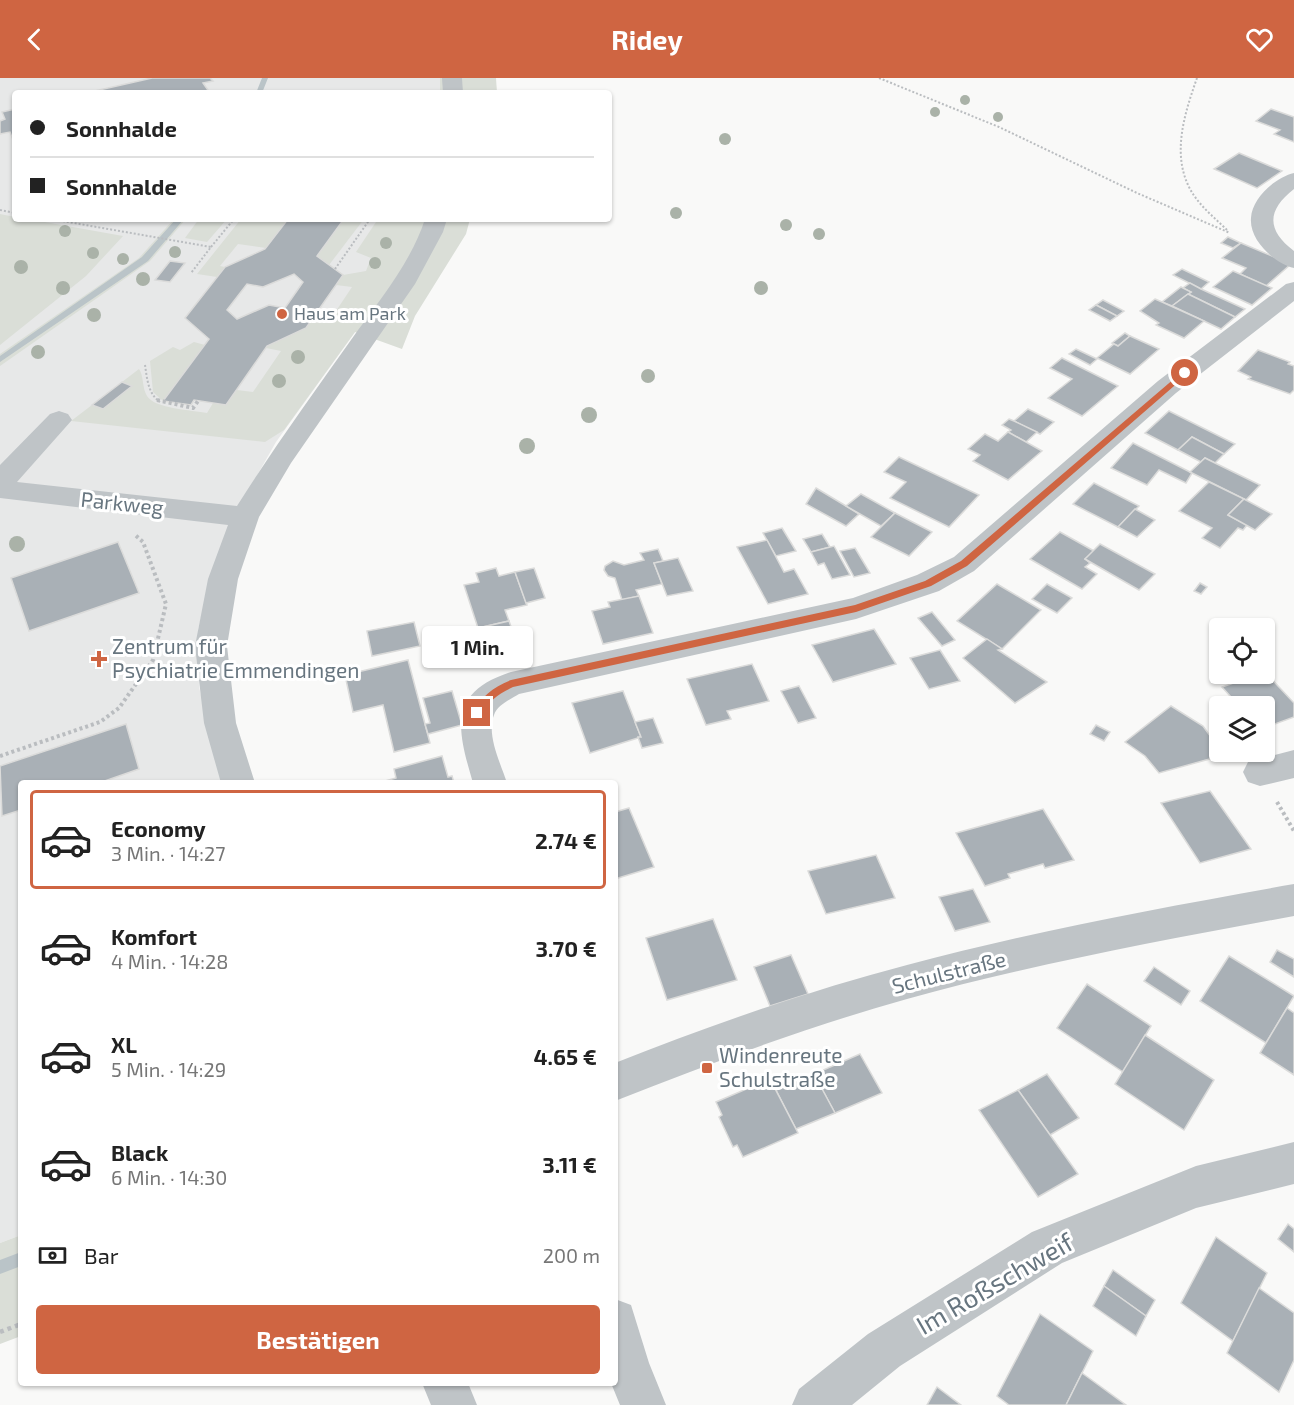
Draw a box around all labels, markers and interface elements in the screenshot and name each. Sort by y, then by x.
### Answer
icon: back [18,23,51,56]
text: Ridey [611,23,683,55]
icon: heart [1243,23,1276,56]
text: Sonnhalde [66,115,177,141]
text: Sonnhalde [66,173,177,199]
place label: Haus am Park [294,302,406,324]
marker: Haus am Park [275,307,289,321]
route start [1171,359,1198,386]
street label: Parkweg [79,486,165,519]
map controls [1209,618,1275,762]
button: locate [1209,618,1275,684]
callout: 1 Min. [422,626,532,668]
place label: Zentrum für Psychiatrie Emmendingen [112,633,359,682]
text: 1 Min. [451,635,504,659]
marker: Zentrum für Psychiatrie Emmendingen [90,650,108,668]
button: layers [1209,696,1275,762]
route end [463,699,490,726]
icon: car [39,813,93,867]
text: Economy [111,815,206,841]
text: 2.74 € [535,827,597,853]
text: 3 Min. · 14:27 [111,841,225,865]
icon: car [39,921,93,975]
text: Komfort [111,923,197,949]
text: 3.70 € [535,935,597,961]
street label: Schulstraße [889,945,1008,998]
text: 4 Min. · 14:28 [111,949,228,973]
icon: car [39,1029,93,1083]
text: XL [111,1031,137,1057]
place label: Windenreute Schulstraße [719,1042,843,1091]
text: 4.65 € [534,1043,597,1069]
text: 5 Min. · 14:29 [111,1057,226,1081]
marker: Windenreute Schulstraße [700,1061,714,1075]
icon: car [39,1137,93,1191]
text: Black [111,1139,168,1165]
text: 3.11 € [542,1151,597,1177]
text: 6 Min. · 14:30 [111,1165,227,1189]
street label: Im Roßschweif [910,1225,1079,1340]
icon: cash [36,1239,69,1272]
text: Bar [84,1242,119,1268]
text: 200 m [543,1243,600,1267]
button: Bestätigen [36,1305,600,1374]

